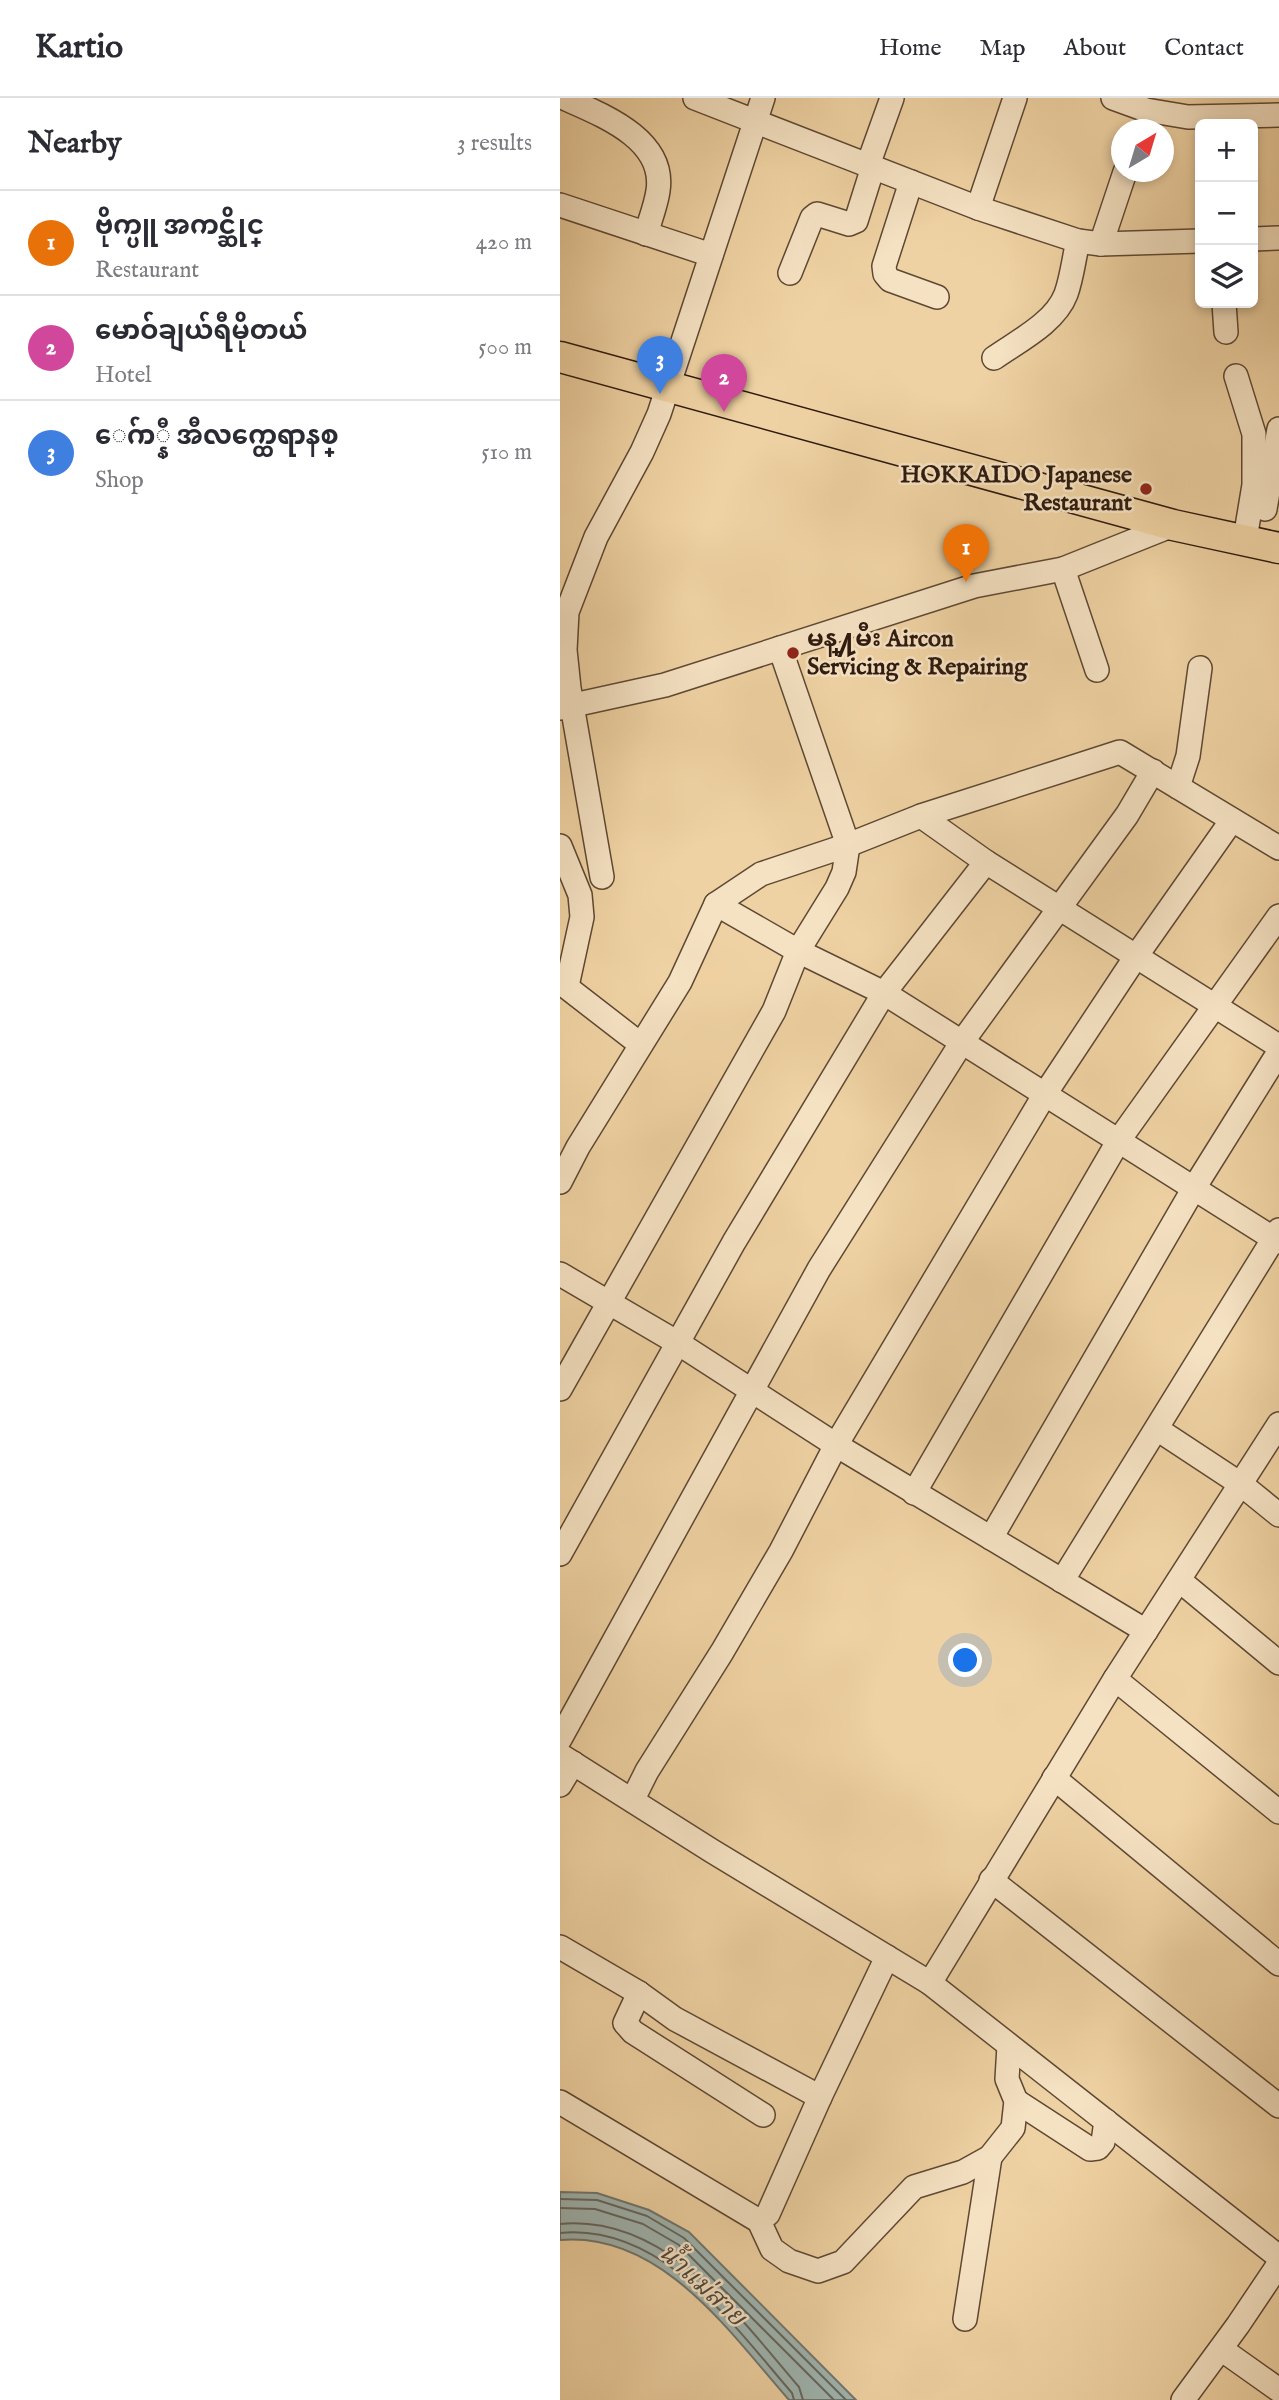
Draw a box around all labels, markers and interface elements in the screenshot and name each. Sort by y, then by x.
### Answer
text: Kartio [35,27,123,69]
text: Home [879,33,942,64]
text: Map [980,33,1026,64]
text: About [1064,33,1126,64]
text: Contact [1164,33,1244,64]
north arrow [1111,119,1174,182]
map controls [1195,119,1258,308]
button: + [1195,119,1258,182]
text: Nearby [28,125,121,163]
text: 3 results [457,129,532,158]
button: − [1195,182,1258,245]
text: ဗိုက္ပူ အကင္ဆိုင္ [95,210,264,243]
text: 1 [47,228,55,257]
text: 420 m [476,228,532,257]
button: layers [1195,245,1258,308]
text: Restaurant [95,256,199,285]
text: မောဝ်ချယ်ရီမိုတယ် [95,315,307,348]
text: 2 [46,333,56,362]
text: 500 m [478,333,532,362]
pin: 3 [637,336,683,394]
pin: 2 [701,354,747,412]
text: Hotel [95,361,152,390]
text: ေဂ်ာ္နီ အီလက္ထေရာနစ္ [95,420,339,453]
text: 3 [47,438,55,467]
text: 510 m [481,438,532,467]
place label: HOKKAIDO Japanese Restaurant [900,460,1133,519]
text: Shop [95,466,144,495]
marker: HOKKAIDO Japanese Restaurant [1138,481,1154,497]
pin: 1 [943,524,989,582]
place label: မန္႔မီး Aircon Servicing & Repairing [807,622,1028,683]
marker: မန္႔မီး Aircon Servicing & Repairing [785,645,801,661]
your location [948,1643,982,1677]
water label: น้ำแม่สาย [652,2233,756,2335]

